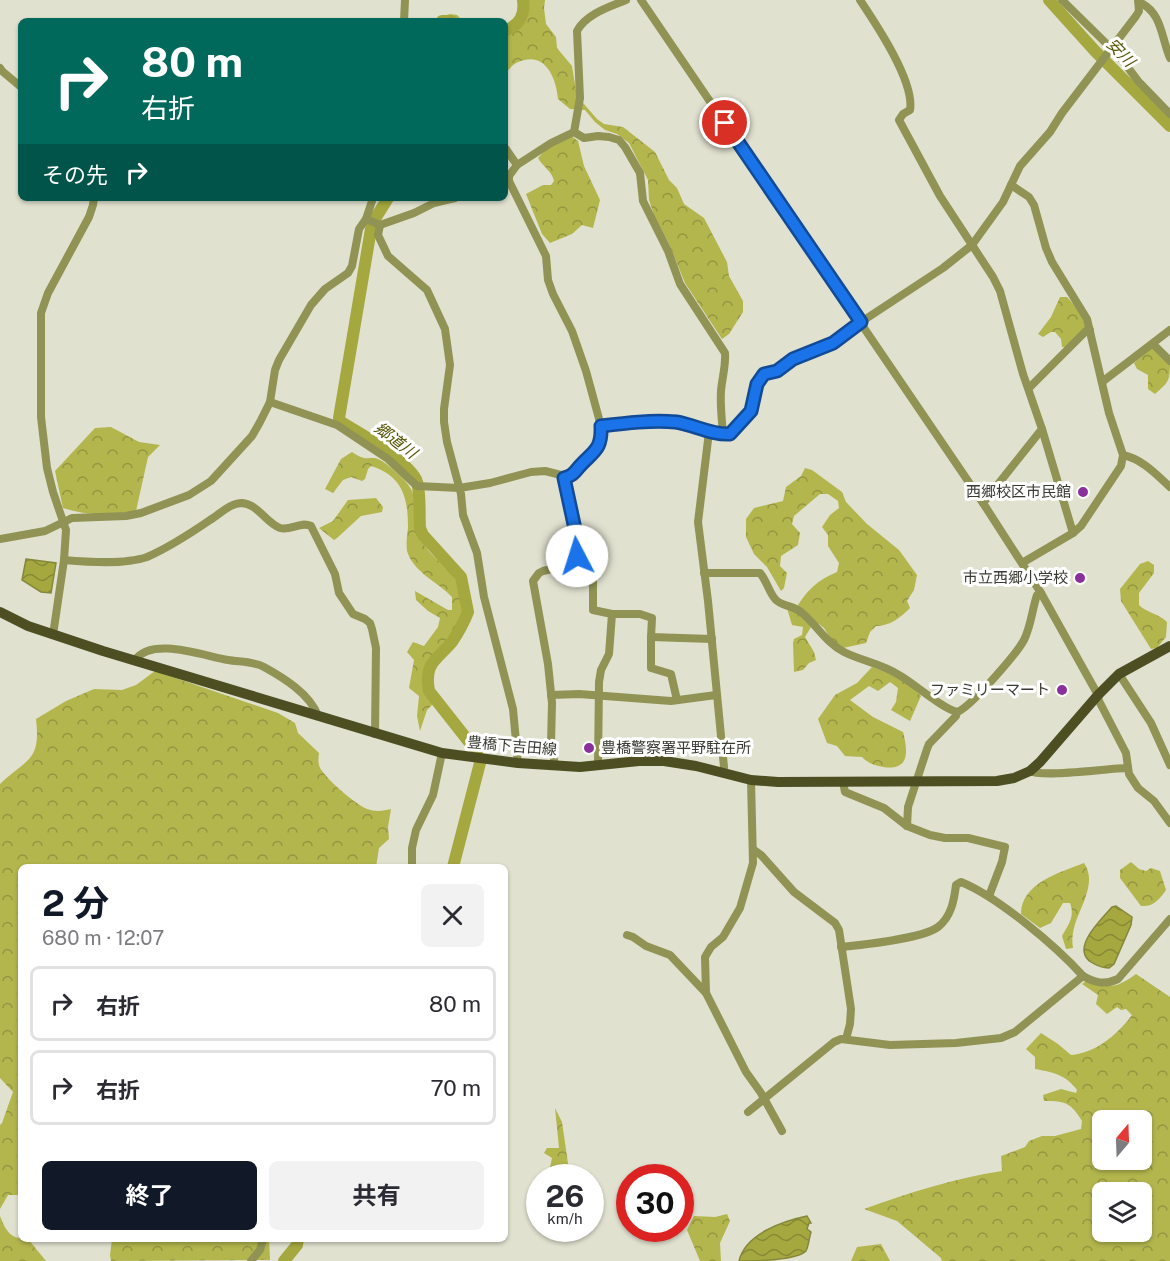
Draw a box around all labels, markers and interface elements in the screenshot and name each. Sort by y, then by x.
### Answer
water label: 安川 [1103,34,1140,72]
text: 80 m [141,37,243,86]
icon: right [42,42,120,120]
text: 右折 [141,92,195,124]
pin [699,97,750,148]
icon: arrive [708,106,741,139]
icon: right [120,156,153,189]
text: その先 [42,162,108,188]
water label: 郷道川 [371,418,422,464]
place label: 西郷校区市民館 [966,483,1071,500]
marker: 西郷校区市民館 [1076,485,1090,499]
position arrow [545,524,609,588]
place label: 市立西郷小学校 [963,569,1068,586]
marker: 市立西郷小学校 [1073,571,1087,585]
place label: ファミリーマート [930,681,1050,698]
marker: ファミリーマート [1055,683,1069,697]
street label: 豊橋下吉田線 [466,733,558,758]
place label: 豊橋警察署平野駐在所 [601,739,751,756]
marker: 豊橋警察署平野駐在所 [582,741,596,755]
text: 2 分 [42,882,109,924]
button: close [421,884,484,947]
text: 680 m · 12:07 [42,926,164,950]
icon: right [45,987,78,1020]
text: 80 m [429,991,481,1017]
text: 右折 [96,993,140,1019]
icon: right [45,1071,78,1104]
text: 70 m [430,1075,481,1101]
text: 右折 [96,1077,140,1103]
north arrow [1092,1110,1152,1170]
map controls [1092,1110,1152,1242]
button: 終了 [42,1161,257,1230]
button: 共有 [269,1161,484,1230]
speed limit sign: 30 [616,1164,694,1242]
text: 26 [546,1178,584,1214]
button: layers [1092,1182,1152,1242]
text: km/h [547,1210,583,1227]

